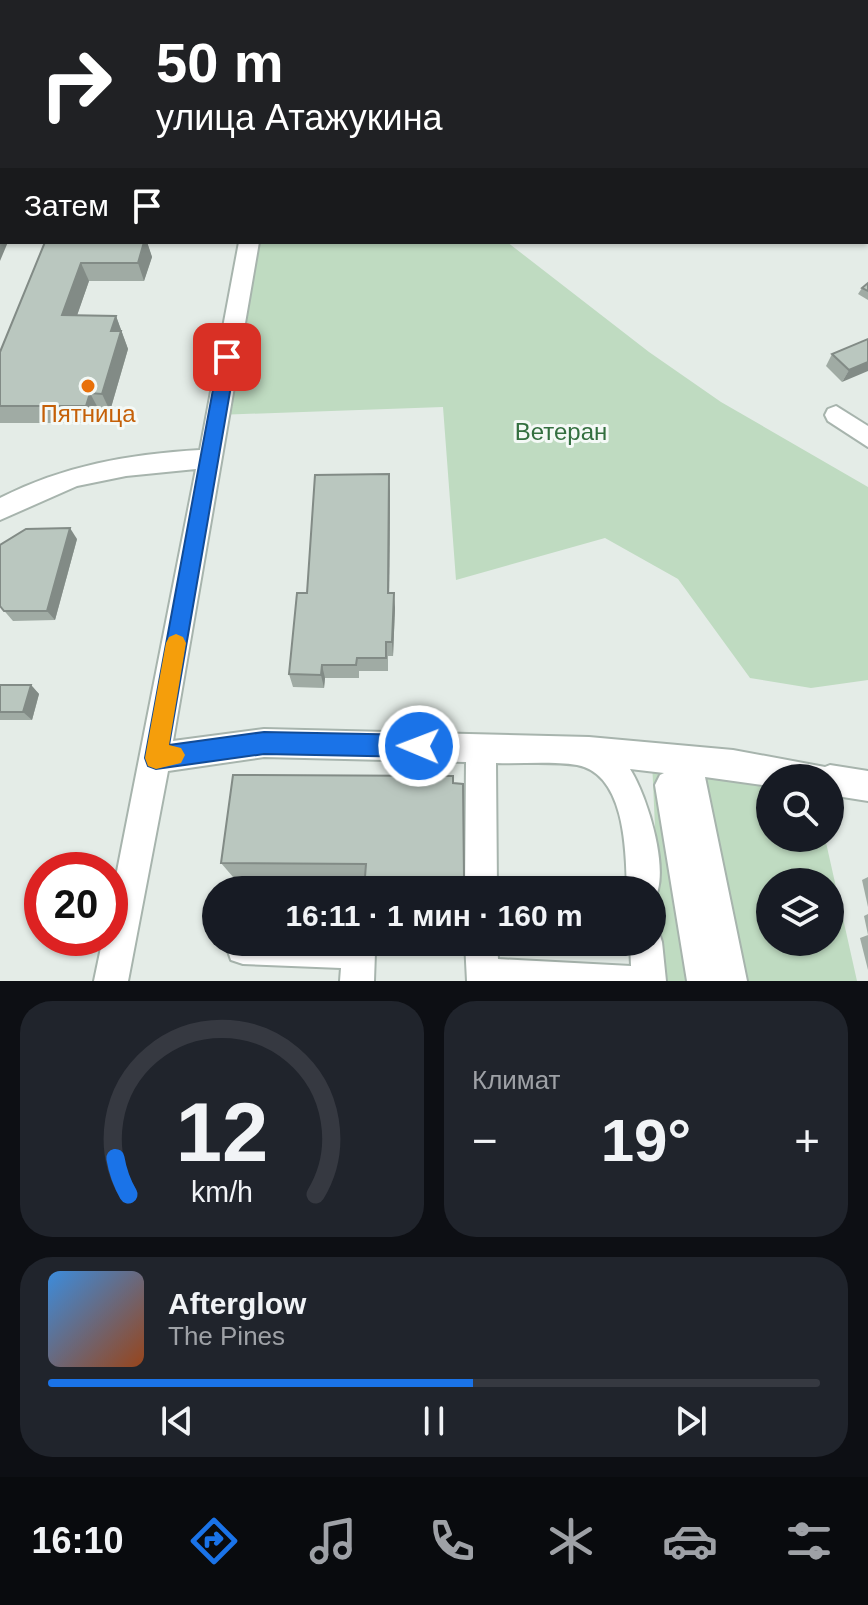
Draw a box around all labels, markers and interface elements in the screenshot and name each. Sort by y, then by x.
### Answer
text: 50 m [156,31,284,94]
icon: right [24,32,128,136]
text: улица Атажукина [156,97,443,138]
icon: arrive [125,184,169,228]
text: Затем [24,189,109,222]
pin [193,323,261,391]
icon: arrive [205,335,249,379]
marker: Пятница [79,377,97,395]
place label: Пятница [41,400,136,427]
park label: Ветеран [515,418,607,445]
position arrow [377,704,461,788]
map controls [756,764,844,956]
button: search [756,764,844,852]
speed limit sign: 20 [24,852,128,956]
button: layers [756,868,844,956]
text: 16:11 · 1 мин · 160 m [285,899,583,932]
text: Климат [472,1065,561,1095]
text: 12 [176,1086,268,1179]
text: 19° [601,1107,691,1174]
text: − [472,1116,498,1165]
text: + [794,1116,820,1165]
text: km/h [191,1176,253,1208]
text: Afterglow [168,1287,306,1320]
text: The Pines [168,1321,285,1351]
icon: previous [155,1399,199,1443]
icon: pause [412,1399,456,1443]
icon: next [669,1399,713,1443]
icon: directions [186,1513,242,1569]
icon: music [305,1513,361,1569]
icon: phone [424,1513,480,1569]
icon: climate [543,1513,599,1569]
icon: car [662,1513,718,1569]
icon: filters [781,1513,837,1569]
text: 16:10 [31,1520,124,1561]

